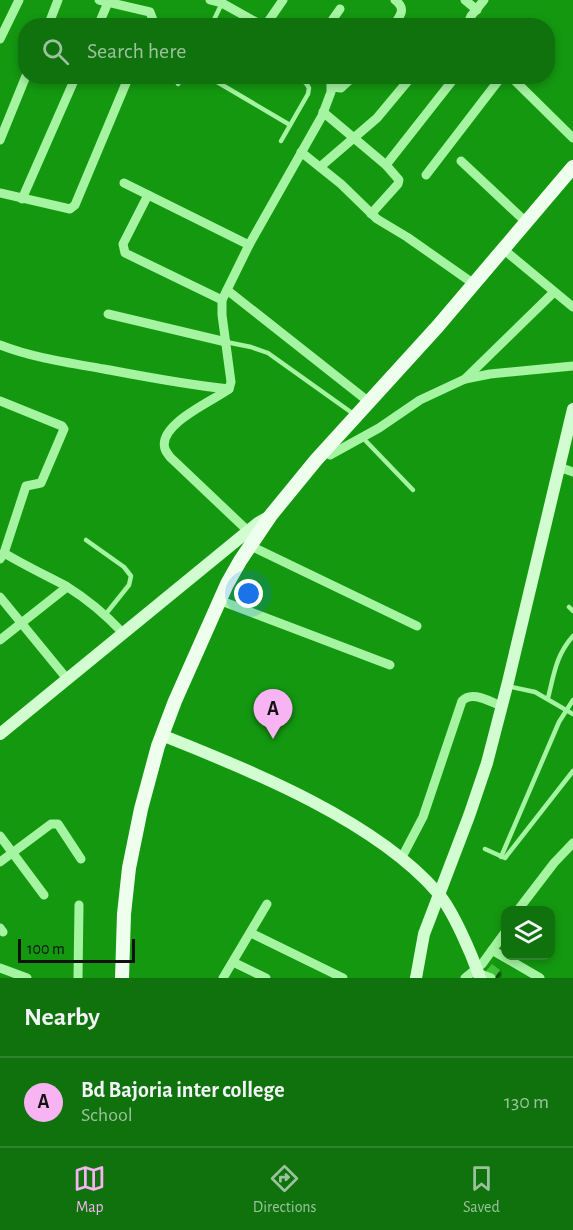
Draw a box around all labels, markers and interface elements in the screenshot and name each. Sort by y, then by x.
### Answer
search box [18,18,555,84]
icon: search [39,35,72,68]
text: Search here [87,40,186,62]
your location [234,579,263,608]
pin: A [254,690,292,739]
map controls [501,906,555,960]
button: layers [501,906,555,960]
scale bar [18,936,135,964]
text: 100 m [27,941,65,957]
text: Nearby [24,1004,100,1030]
text: Bd Bajoria inter college [81,1079,285,1101]
text: A [38,1092,50,1112]
text: 130 m [504,1092,549,1112]
text: School [81,1105,133,1125]
tab: Map [73,1162,106,1217]
tab: Directions [253,1162,317,1217]
tab: Saved [463,1162,500,1217]

